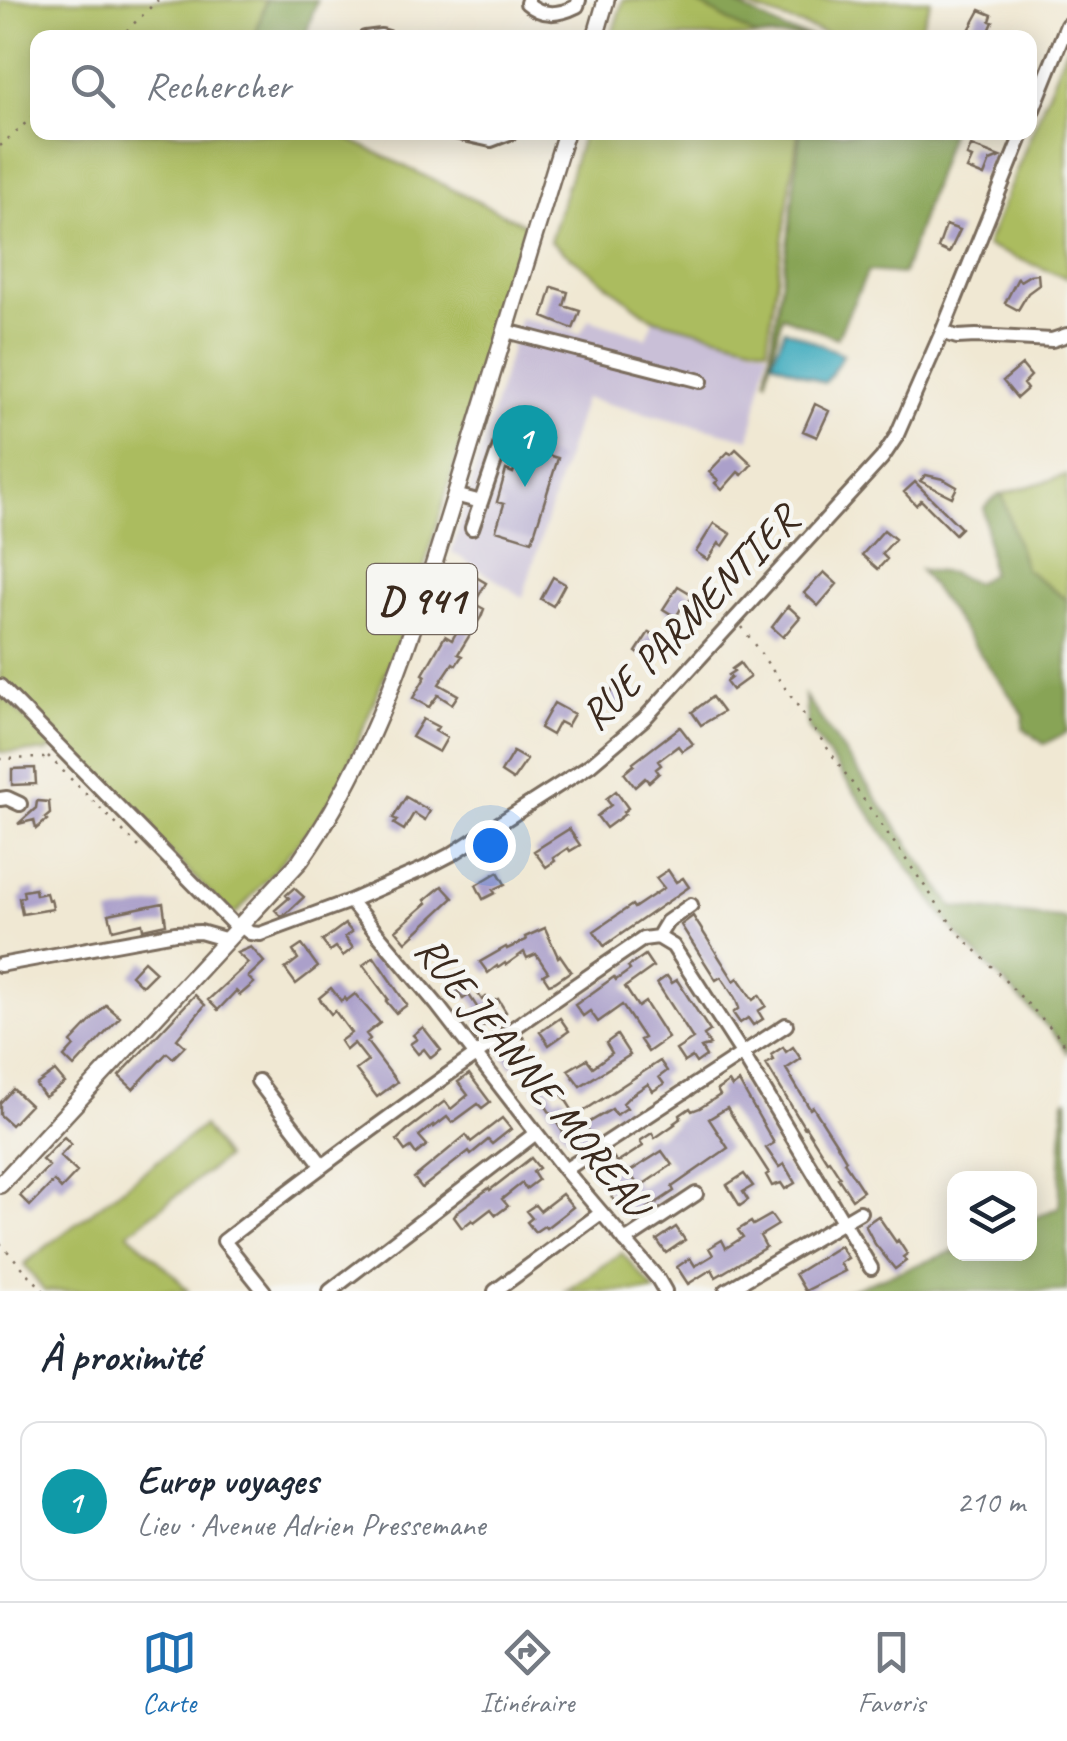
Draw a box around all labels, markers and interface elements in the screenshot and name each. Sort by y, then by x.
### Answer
search box [30,30,1037,140]
icon: search [65,58,120,113]
text: Rechercher [145,62,291,109]
pin: 1 [492,404,558,487]
street label: RUE PARMENTIER [569,492,812,741]
road number: D 941 [367,564,477,634]
your location [465,820,516,871]
street label: RUE JEANNE MOREAU [404,925,666,1231]
map controls [947,1171,1037,1261]
button: layers [947,1171,1037,1261]
text: À proximité [40,1330,200,1383]
text: Europ voyages [137,1457,318,1504]
text: 1 [67,1481,82,1522]
text: 210 m [956,1481,1025,1522]
text: Lieu · Avenue Adrien Pressemane [137,1504,485,1545]
tab: Carte [142,1625,197,1720]
tab: Itinéraire [480,1625,574,1720]
tab: Favoris [858,1625,925,1720]

